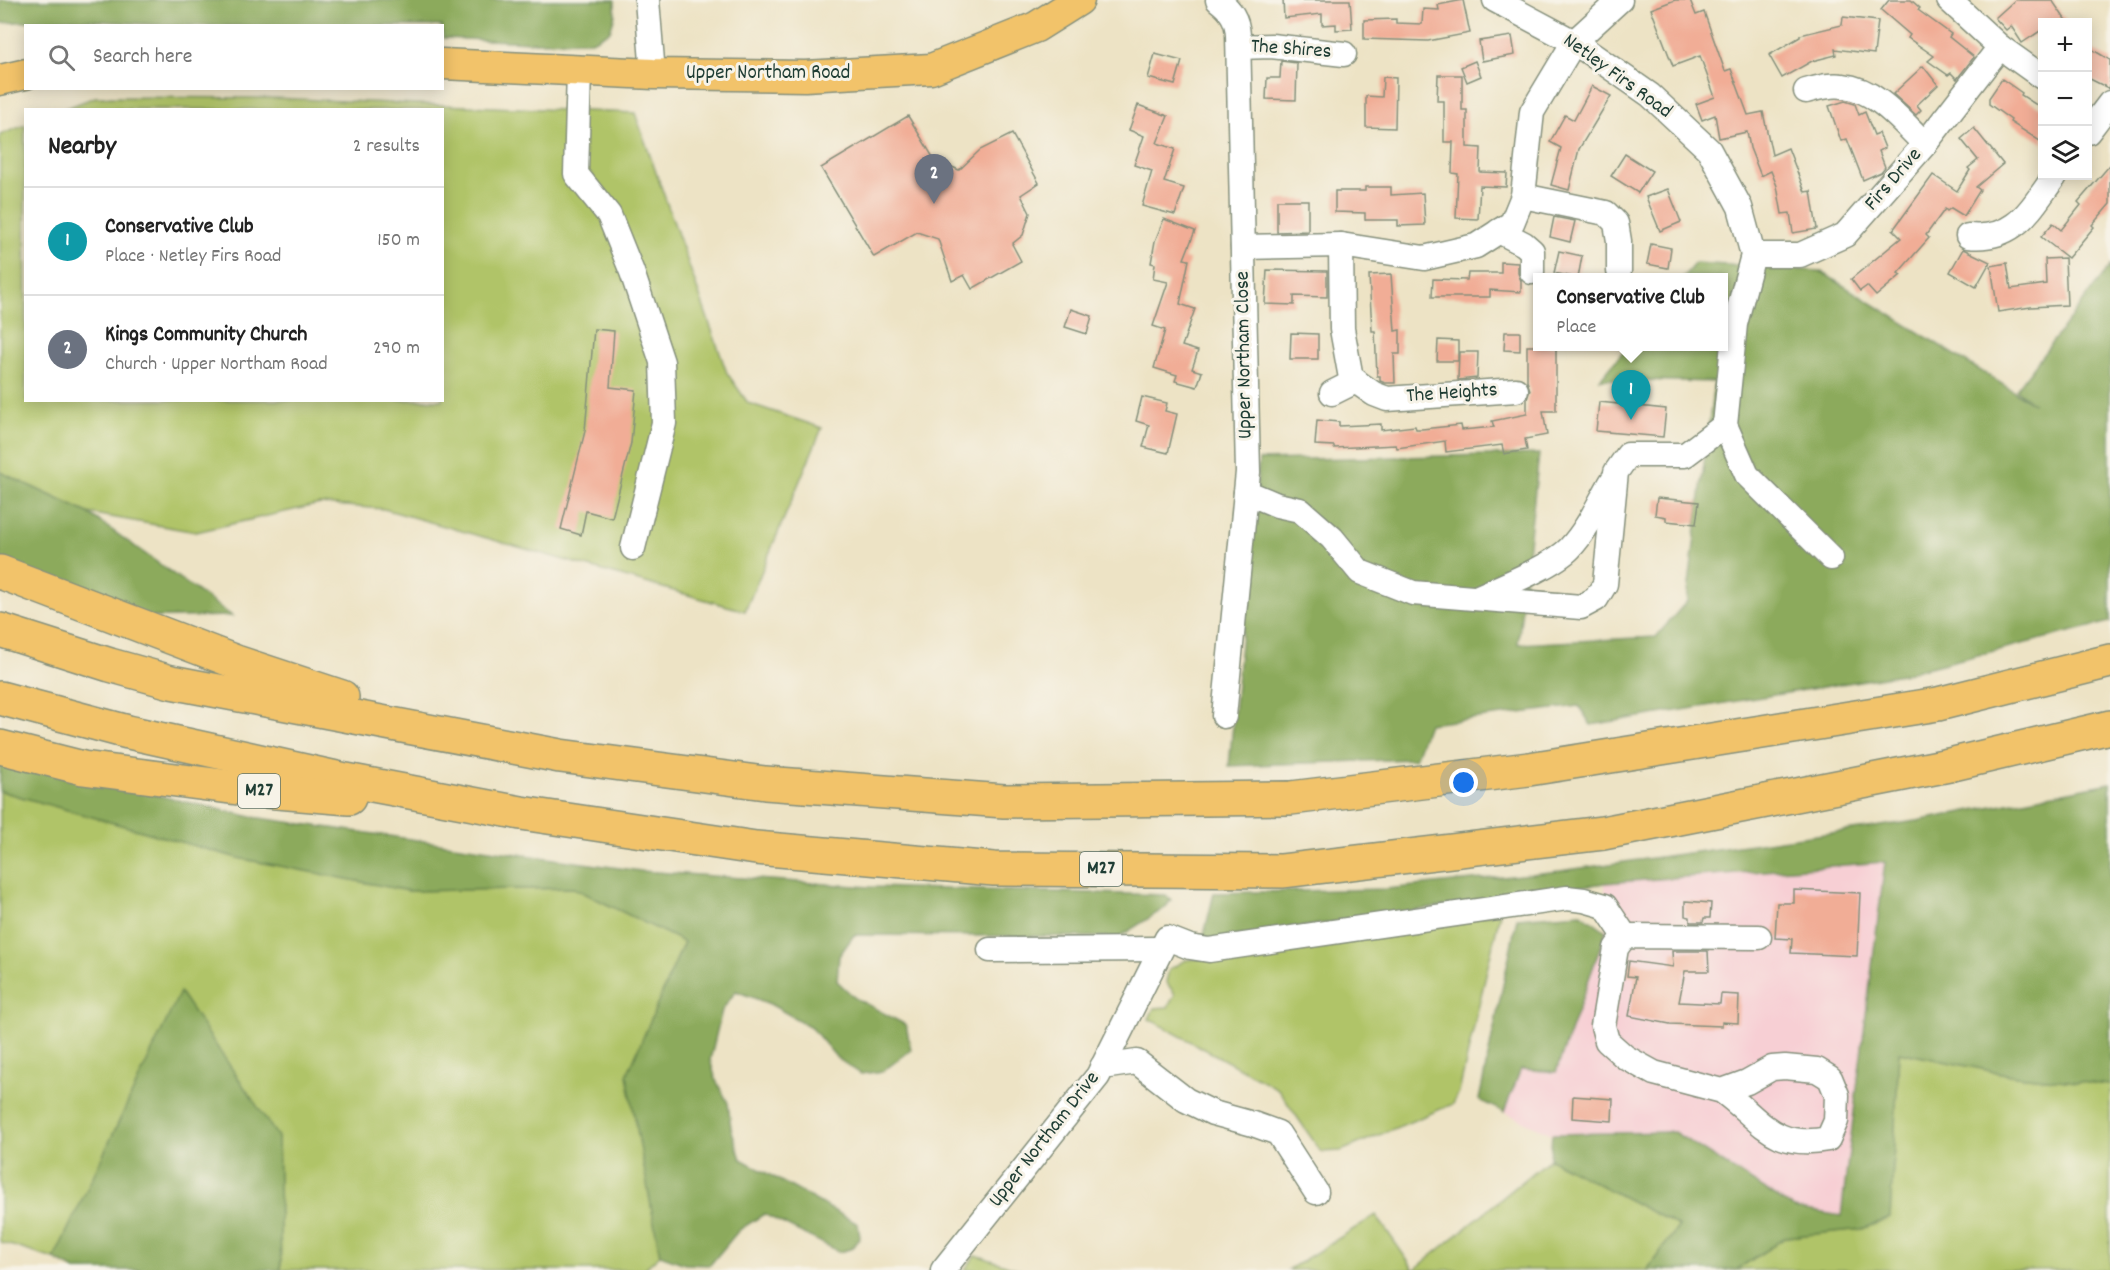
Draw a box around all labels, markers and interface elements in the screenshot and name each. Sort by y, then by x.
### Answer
map controls [2038,18,2092,180]
button: + [2038,18,2092,72]
search box [24,24,444,90]
street label: Netley Firs Road [1556,27,1678,127]
street label: The Shires [1250,32,1332,68]
icon: search [45,41,78,74]
text: Search here [93,42,192,73]
street label: Upper Northam Road [686,59,850,89]
button: − [2038,72,2092,126]
button: layers [2038,126,2092,180]
text: Nearby [48,129,116,166]
text: 2 results [353,133,420,161]
street label: Firs Drive [1858,142,1930,218]
pin: 2 [914,154,954,204]
text: Conservative Club [105,212,254,243]
text: 1 [65,227,70,255]
text: 150 m [377,227,420,255]
text: Place · Netley Firs Road [105,243,282,271]
street label: Upper Northam Close [1229,271,1261,439]
popup [1533,273,1728,351]
text: Conservative Club [1556,283,1705,314]
text: Place [1556,314,1596,342]
text: Kings Community Church [105,320,307,351]
text: 2 [63,335,72,363]
text: 290 m [373,335,420,363]
text: Church · Upper Northam Road [105,351,328,379]
pin: 1 [1612,370,1650,420]
street label: The Heights [1405,376,1499,412]
your location [1449,768,1478,797]
road number: M27 [238,774,280,808]
road number: M27 [1080,852,1122,886]
street label: Upper Northam Drive [982,1065,1108,1215]

